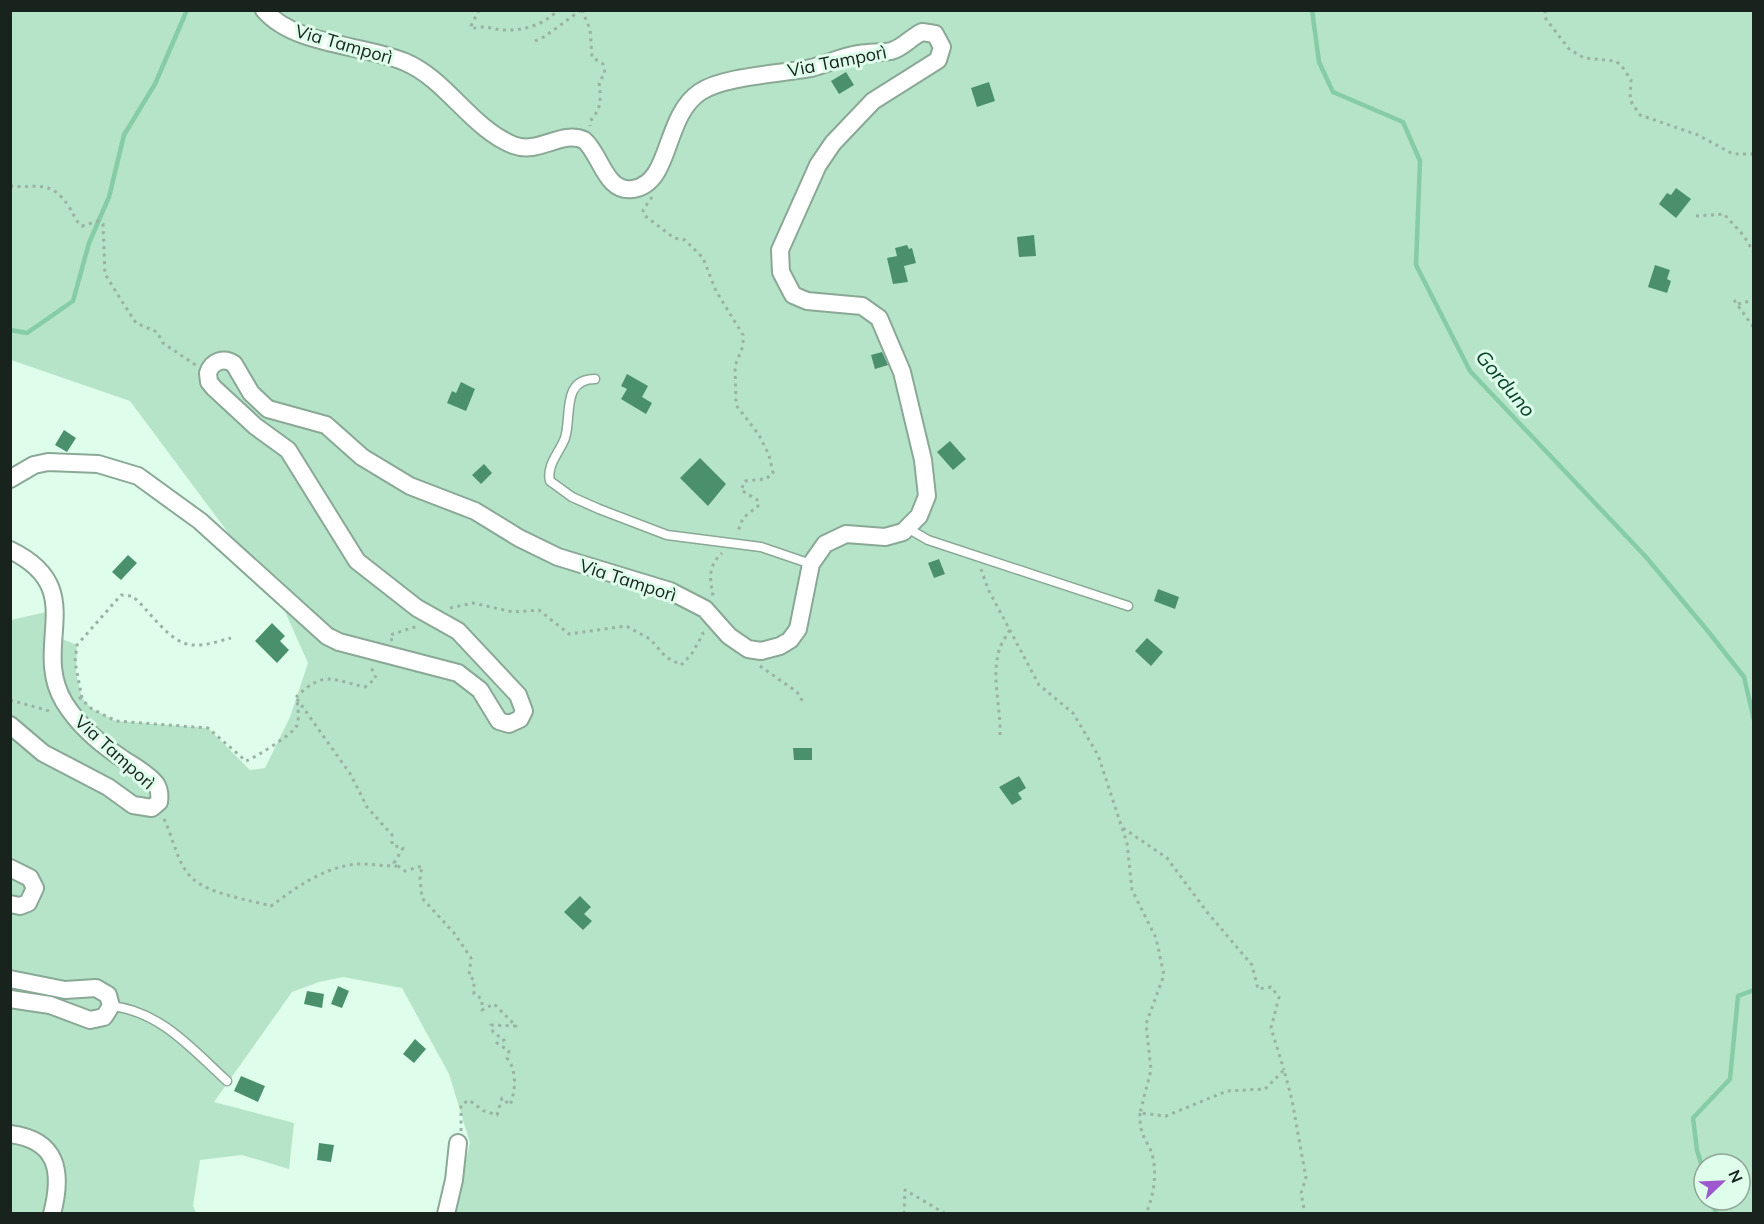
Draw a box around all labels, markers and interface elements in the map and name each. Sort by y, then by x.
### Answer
street label: Via Tamporì [293,19,395,69]
street label: Via Tamporì [786,40,888,82]
water label: Gorduno [1471,344,1541,422]
street label: Via Tamporì [577,554,679,606]
street label: Via Tamporì [70,710,160,794]
north arrow [1692,1152,1752,1212]
text: N [1724,1167,1747,1186]

